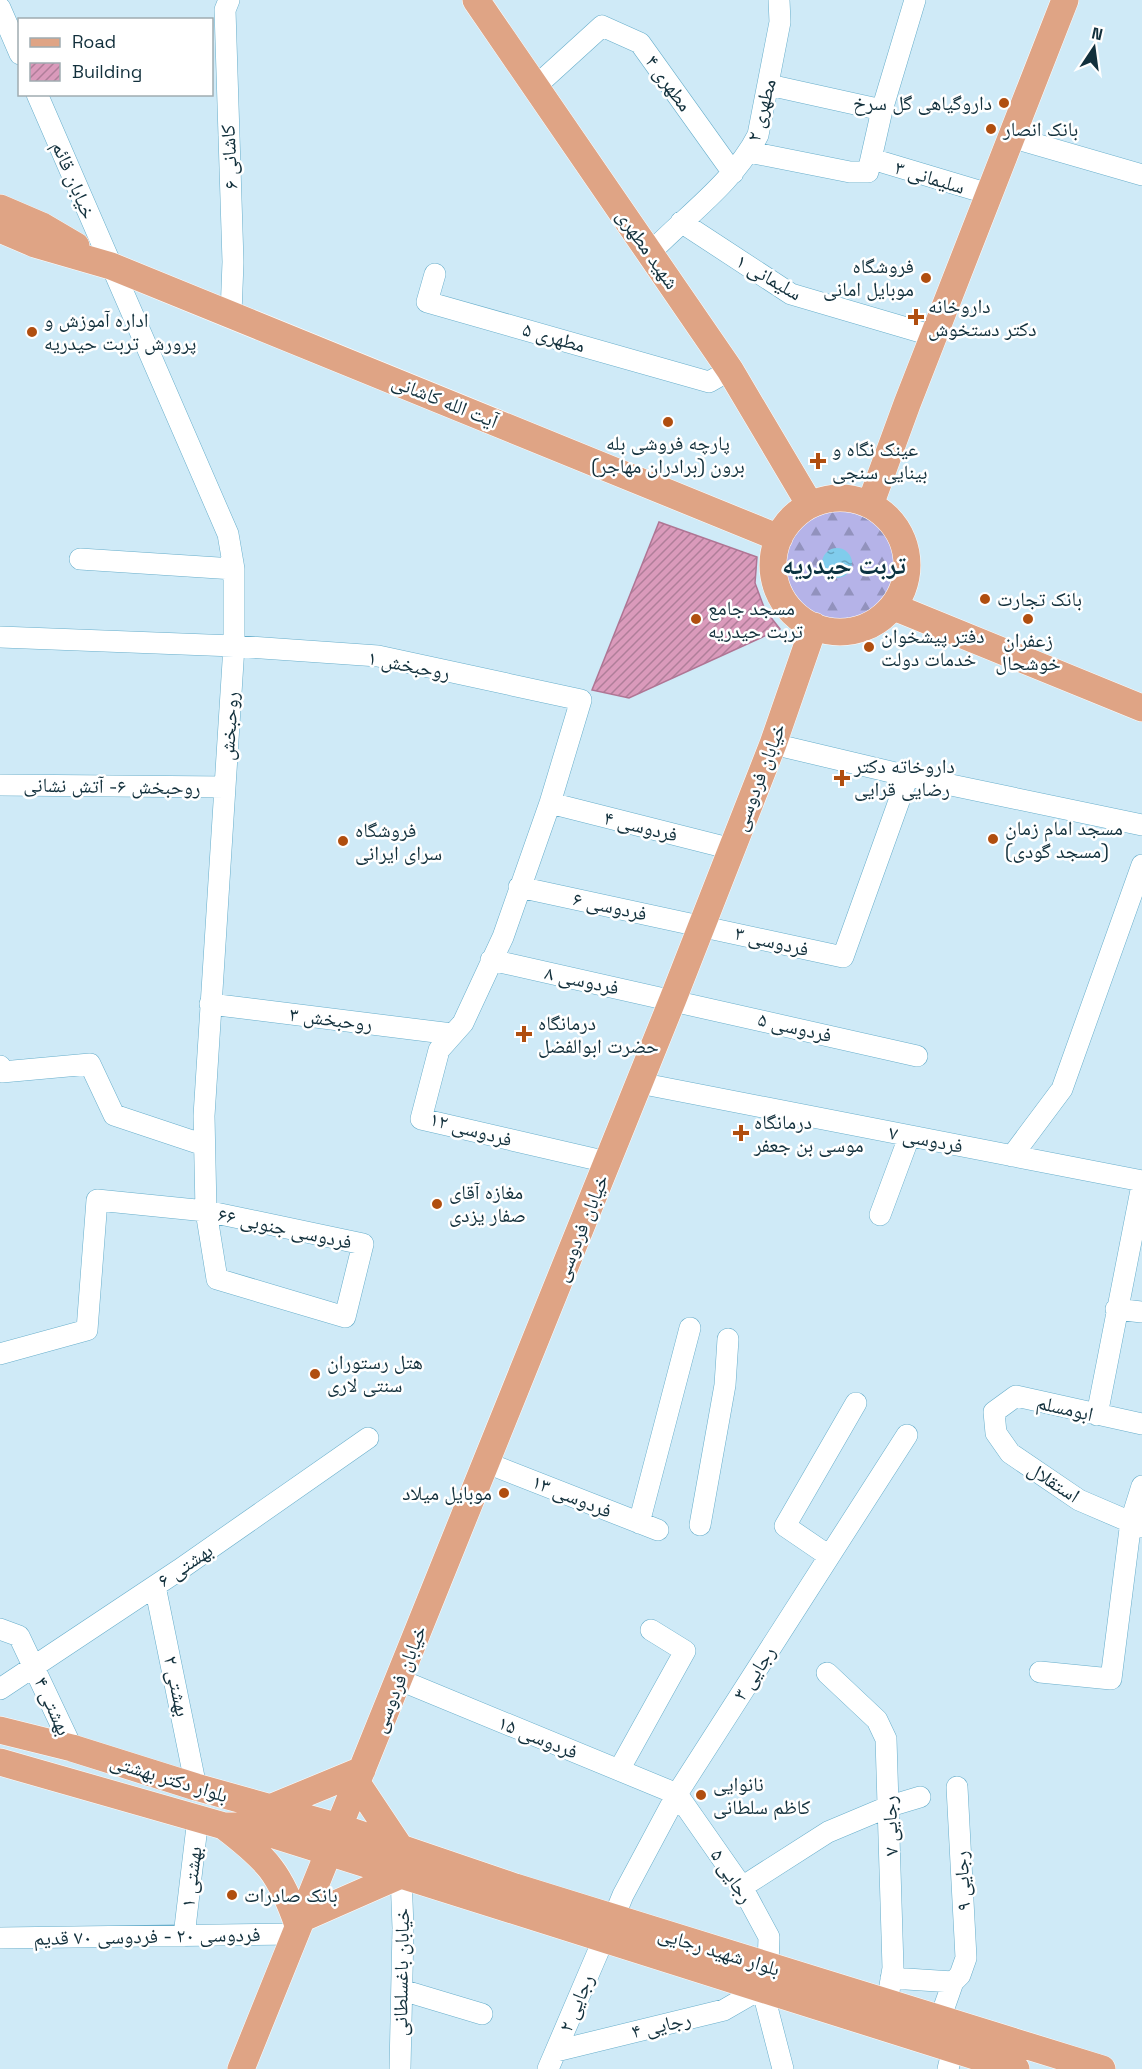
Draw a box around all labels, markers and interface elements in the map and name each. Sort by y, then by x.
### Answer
legend [18,18,213,96]
north arrow [1064,18,1124,78]
text: N [1090,22,1105,45]
text: Road [72,30,116,53]
street label: مطهری ۴ [640,50,698,116]
text: Building [72,60,142,83]
street label: مطهری ۲ [740,76,782,144]
place label: داروگیاهی گل سرخ [853,90,992,116]
marker: داروگیاهی گل سرخ [997,96,1011,110]
place label: بانک انصار [1002,116,1078,142]
marker: بانک انصار [984,122,998,136]
street label: کاشانی ۶ [214,124,244,190]
street label: خیابان قائم [45,137,102,223]
street label: سلیمانی ۳ [892,154,968,200]
street label: شهید مطهری [611,204,685,294]
street label: سلیمانی ۱ [731,248,807,306]
place label: فروشگاه موبایل امانی [823,253,914,302]
marker: فروشگاه موبایل امانی [919,271,933,285]
place label: داروخانه دکتر دستخوش [928,293,1037,342]
place label: اداره آموزش و پرورش تربت حیدریه [44,307,196,356]
marker: داروخانه دکتر دستخوش [909,310,923,324]
street label: مطهری ۵ [520,316,588,358]
marker: اداره آموزش و پرورش تربت حیدریه [25,325,39,339]
street label: آیت الله کاشانی [388,368,503,434]
marker: پارچه فروشی بله برون (برادران مهاجر) [661,415,675,429]
place label: پارچه فروشی بله برون (برادران مهاجر) [591,430,745,479]
place label: عینک نگاه و بینایی سنجی [832,436,927,485]
marker: عینک نگاه و بینایی سنجی [809,452,827,470]
district label: تربت حیدریه [782,548,906,582]
place label: بانک تجارت [997,586,1082,612]
marker: بانک تجارت [978,592,992,606]
place label: مسجد جامع تربت حیدریه [708,595,803,644]
marker: مسجد جامع تربت حیدریه [689,612,703,626]
marker: زعفران خوشحال [1021,612,1035,626]
place label: دفتر پیشخوان خدمات دولت [881,623,985,672]
place label: زعفران خوشحال [995,627,1061,676]
marker: دفتر پیشخوان خدمات دولت [862,640,876,654]
street label: روحبخش ۱ [366,644,452,686]
street label: روحبخش [214,691,244,761]
street label: خیابان فردوسی [727,719,792,835]
place label: داروخاته دکتر رضایی قرایی [853,753,955,802]
street label: روحبخش ۶- آتش نشانی [23,771,201,801]
marker: داروخاته دکتر رضایی قرایی [835,771,849,785]
street label: فردوسی ۴ [601,804,681,848]
place label: مسجد امام زمان (مسجد گودی) [1005,815,1123,864]
place label: فروشگاه سرای ایرانی [355,817,442,866]
marker: مسجد امام زمان (مسجد گودی) [986,832,1000,846]
marker: فروشگاه سرای ایرانی [336,834,350,848]
street label: فردوسی ۶ [571,885,649,927]
street label: فردوسی ۳ [732,920,812,962]
street label: فردوسی ۸ [543,959,621,1001]
street label: روحبخش ۳ [288,1001,374,1037]
street label: فردوسی ۵ [755,1006,835,1048]
place label: درمانگاه حضرت ابوالفضل [538,1010,659,1059]
marker: درمانگاه حضرت ابوالفضل [515,1025,533,1043]
street label: فردوسی ۱۲ [427,1106,515,1152]
place label: درمانگاه موسی بن جعفر [753,1109,864,1158]
street label: فردوسی ۷ [887,1119,965,1159]
marker: درمانگاه موسی بن جعفر [732,1124,750,1142]
street label: خیابان فردوسی [548,1170,614,1285]
place label: مغازه آقای صفار یزدی [449,1179,526,1228]
marker: مغازه آقای صفار یزدی [430,1197,444,1211]
street label: فردوسی جنوبی ۶۶ [216,1201,354,1255]
place label: هتل رستوران سنتی لاری [327,1349,423,1398]
marker: هتل رستوران سنتی لاری [308,1367,322,1381]
street label: ابومسلم [1034,1389,1096,1428]
street label: استقلال [1023,1456,1085,1508]
street label: فردوسی ۱۳ [528,1468,616,1524]
place label: موبایل میلاد [402,1480,492,1506]
marker: موبایل میلاد [497,1486,511,1500]
street label: بهشتی ۶ [152,1537,218,1593]
street label: خیابان فردوسی [366,1621,432,1736]
street label: رجایی ۳ [727,1641,781,1705]
street label: بهشتی ۲ [158,1653,196,1719]
street label: بهشتی ۴ [29,1673,77,1739]
street label: فردوسی ۱۵ [494,1709,582,1765]
street label: بلوار دکتر بهشتی [107,1748,231,1808]
place label: نانوایی کاظم سلطانی [713,1771,810,1821]
marker: نانوایی کاظم سلطانی [694,1788,708,1802]
street label: رجایی ۷ [876,1795,904,1857]
street label: رجایی ۵ [705,1844,759,1908]
street label: بهشتی ۱ [174,1845,208,1909]
street label: رجایی ۹ [947,1850,977,1912]
place label: بانک صادرات [244,1882,338,1908]
marker: بانک صادرات [225,1888,239,1902]
street label: خیابان باغسلطانی [387,1907,415,2036]
street label: بلوار شهید رجایی [655,1920,783,1982]
street label: فردوسی ۲۰ - فردوسی ۷۰ قدیم [33,1921,261,1952]
street label: رجایی ۲ [552,1970,600,2036]
street label: رجایی ۴ [629,2006,693,2044]

